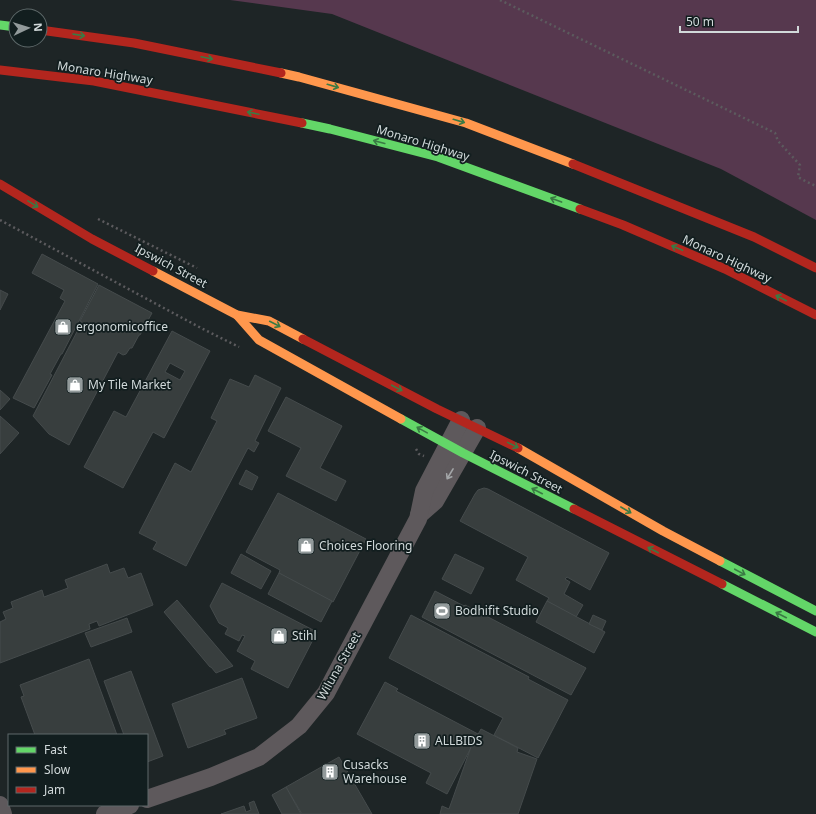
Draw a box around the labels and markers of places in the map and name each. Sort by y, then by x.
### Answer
shop icon: ergonomicoffice [53,317,73,337]
place label: ergonomicoffice [76,318,168,335]
shop icon: My Tile Market [65,375,85,395]
place label: My Tile Market [88,376,172,393]
shop icon: Choices Flooring [296,536,316,556]
place label: Choices Flooring [319,537,412,554]
sports icon: Bodhifit Studio [432,601,452,621]
place label: Bodhifit Studio [455,602,539,619]
shop icon: Stihl [269,626,289,646]
place label: Stihl [292,627,317,644]
building icon: ALLBIDS [412,731,432,751]
place label: ALLBIDS [435,732,483,749]
place label: Cusacks Warehouse [343,756,407,787]
building icon: Cusacks Warehouse [320,762,340,782]

